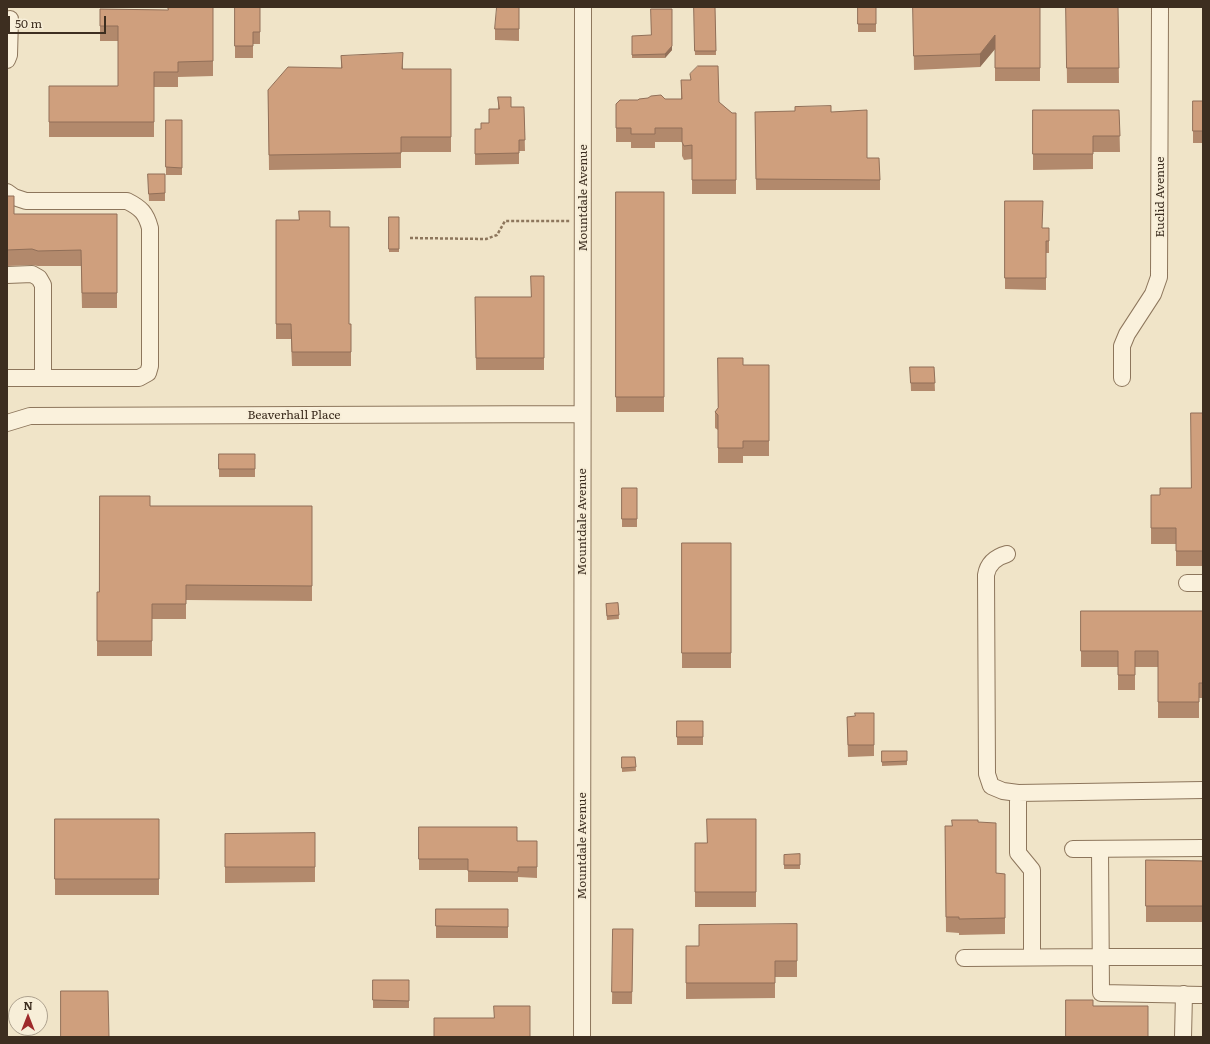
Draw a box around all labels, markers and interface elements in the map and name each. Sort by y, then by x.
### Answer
scale bar [10,8,108,34]
text: 50 m [15,14,42,32]
street label: Mountdale Avenue [576,144,590,252]
street label: Euclid Avenue [1153,157,1167,237]
street label: Beaverhall Place [247,408,341,422]
street label: Mountdale Avenue [575,468,589,576]
street label: Mountdale Avenue [575,792,589,900]
north arrow [8,996,48,1036]
text: N [23,997,33,1013]

